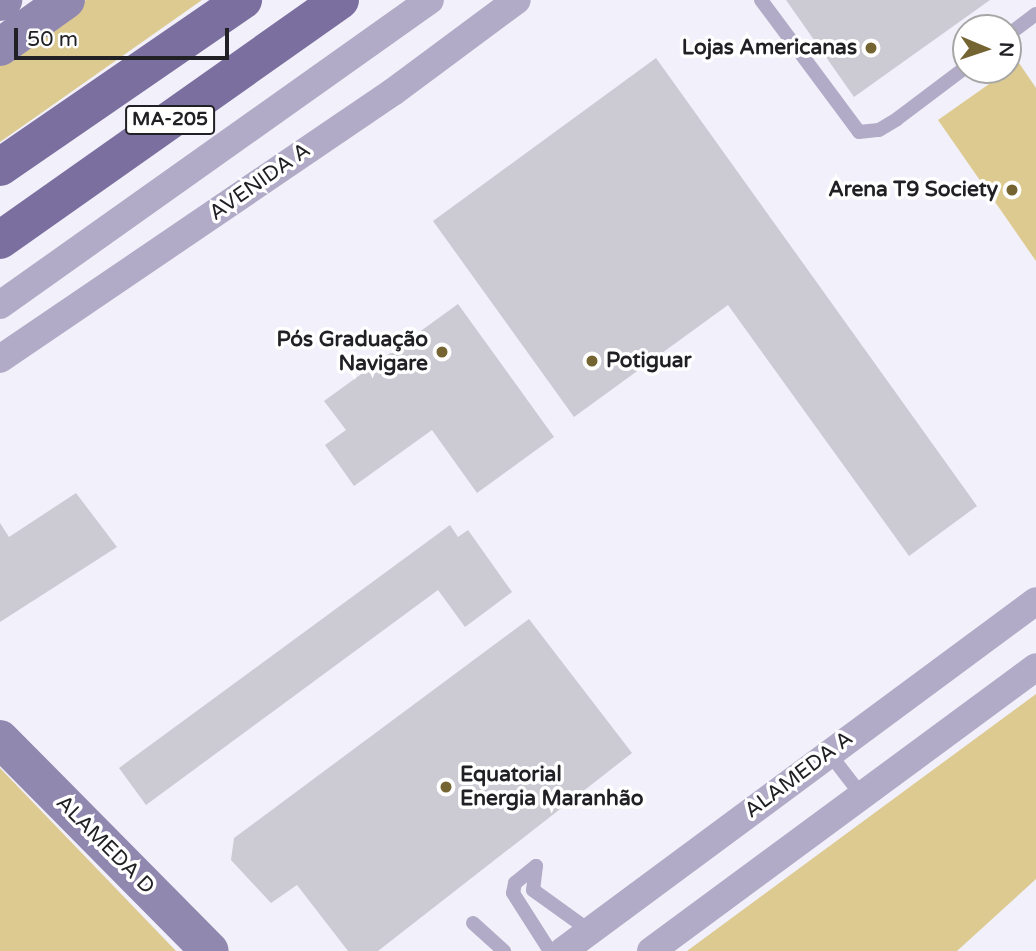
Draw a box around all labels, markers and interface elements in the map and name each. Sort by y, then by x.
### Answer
scale bar [18,14,233,58]
north arrow [952,14,1022,84]
text: 50 m [27,27,78,52]
place label: Lojas Americanas [682,35,857,61]
marker: Lojas Americanas [863,40,879,56]
text: N [995,42,1017,58]
road number: MA-205 [124,104,216,136]
street label: AVENIDA A [205,138,315,226]
place label: Arena T9 Society [828,177,998,203]
marker: Arena T9 Society [1004,182,1020,198]
place label: Pós Graduação Navigare [277,327,428,377]
marker: Pós Graduação Navigare [434,344,450,360]
place label: Potiguar [606,348,692,374]
marker: Potiguar [584,353,600,369]
street label: ALAMEDA A [740,726,858,824]
place label: Equatorial Energia Maranhão [460,762,643,812]
marker: Equatorial Energia Maranhão [438,779,454,795]
street label: ALAMEDA D [50,790,160,900]

